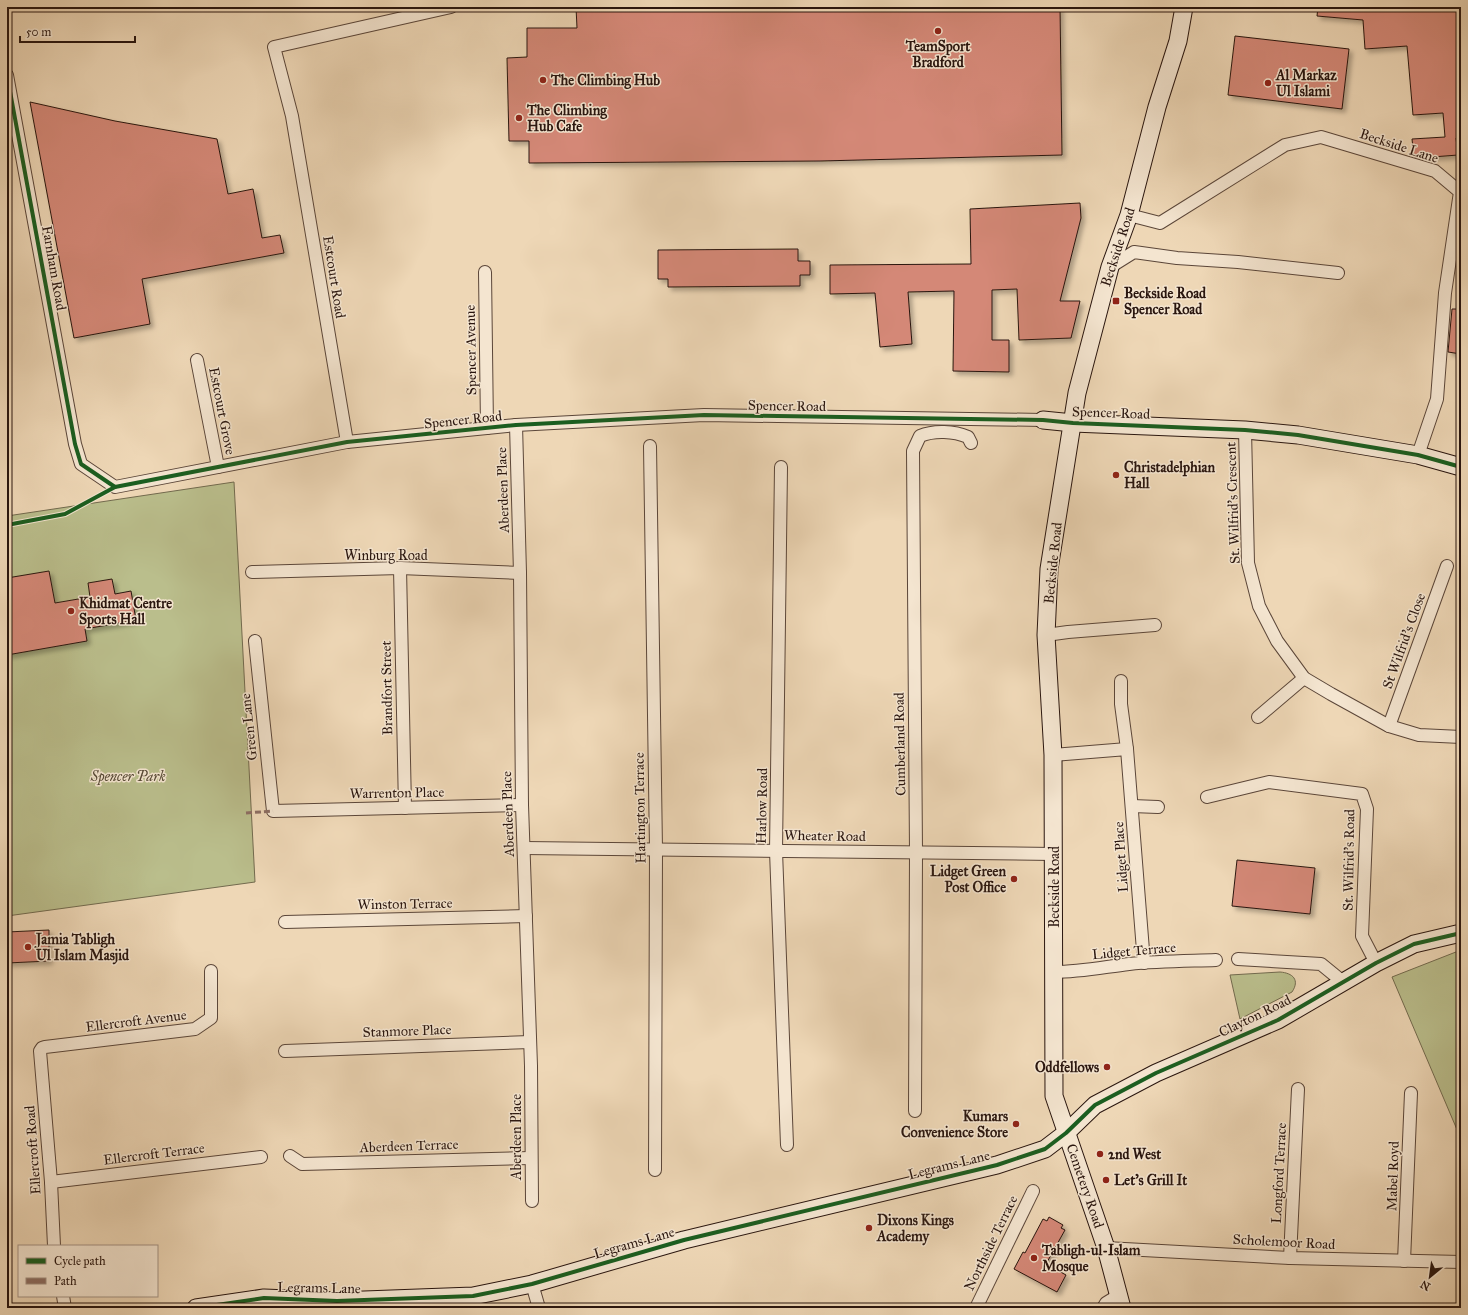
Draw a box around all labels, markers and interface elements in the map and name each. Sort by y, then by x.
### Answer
scale bar [20,18,135,44]
text: 50 m [26,25,51,39]
marker: TeamSport Bradford [933,26,943,36]
place label: TeamSport Bradford [905,38,970,71]
place label: Al Markaz Ul Islami [1275,67,1337,100]
place label: The Climbing Hub [550,72,660,90]
marker: The Climbing Hub [538,75,548,85]
marker: Al Markaz Ul Islami [1263,78,1273,88]
place label: The Climbing Hub Cafe [526,102,607,135]
marker: The Climbing Hub Cafe [514,113,524,123]
street label: Beckside Lane [1357,125,1441,167]
street label: Beckside Road [1097,205,1139,289]
street label: Farnham Road [38,224,70,312]
street label: Estcourt Road [319,234,349,320]
place label: Beckside Road Spencer Road [1124,285,1207,319]
marker: Beckside Road Spencer Road [1111,296,1121,306]
street label: Spencer Avenue [462,304,480,395]
street label: Estcourt Grove [205,366,239,456]
street label: Spencer Road [748,397,826,415]
street label: Spencer Road [1072,403,1150,423]
street label: Spencer Road [423,407,503,433]
street label: St. Wilfrid's Crescent [1222,442,1244,564]
street label: Aberdeen Place [493,447,513,534]
place label: Christadelphian Hall [1124,459,1215,492]
marker: Christadelphian Hall [1111,470,1121,480]
street label: Beckside Road [1040,521,1066,605]
street label: Winburg Road [344,547,428,564]
street label: St Wilfrid's Close [1379,591,1429,691]
place label: Khidmat Centre Sports Hall [79,595,172,629]
marker: Khidmat Centre Sports Hall [66,606,76,616]
street label: Brandfort Street [378,640,396,735]
street label: Green Lane [237,692,261,761]
street label: Cumberland Road [891,692,909,796]
street label: Hartington Terrace [631,752,649,864]
park label: Spencer Park [90,768,166,786]
street label: Harlow Road [753,768,771,844]
street label: Aberdeen Place [498,771,518,858]
street label: Warrenton Place [350,784,445,802]
street label: St. Wilfrid's Road [1340,809,1358,911]
street label: Lidget Place [1110,821,1132,893]
street label: Wheater Road [784,827,866,845]
street label: Beckside Road [1046,846,1063,928]
place label: Lidget Green Post Office [930,863,1006,896]
marker: Lidget Green Post Office [1009,874,1019,884]
street label: Winston Terrace [357,895,453,913]
place label: Jamia Tabligh Ul Islam Masjid [34,931,130,965]
street label: Lidget Terrace [1091,939,1177,963]
marker: Jamia Tabligh Ul Islam Masjid [23,942,33,952]
street label: Clayton Road [1216,991,1294,1041]
street label: Ellercroft Avenue [85,1006,188,1036]
street label: Stanmore Place [362,1021,452,1041]
place label: Oddfellows [1035,1059,1099,1076]
marker: Oddfellows [1102,1062,1112,1072]
street label: Aberdeen Place [508,1094,525,1181]
street label: Ellercroft Road [21,1105,45,1195]
place label: Kumars Convenience Store [901,1108,1008,1141]
marker: Kumars Convenience Store [1011,1119,1021,1129]
street label: Longford Terrace [1268,1122,1290,1224]
street label: Aberdeen Terrace [358,1136,459,1156]
street label: Ellercroft Terrace [102,1139,206,1169]
street label: Cemetery Road [1063,1141,1107,1231]
street label: Mabel Royd [1383,1141,1403,1211]
place label: 2nd West [1108,1146,1161,1163]
street label: Legrams Lane [906,1147,992,1183]
marker: 2nd West [1095,1149,1105,1159]
place label: Let's Grill It [1114,1172,1187,1189]
marker: Let's Grill It [1101,1175,1111,1185]
street label: Northside Terrace [961,1192,1021,1293]
place label: Dixons Kings Academy [876,1212,954,1246]
street label: Legrams Lane [592,1223,677,1263]
marker: Dixons Kings Academy [864,1223,874,1233]
street label: Scholemoor Road [1232,1231,1336,1253]
place label: Tabligh-ul-Islam Mosque [1041,1242,1141,1276]
legend [18,1245,158,1297]
marker: Tabligh-ul-Islam Mosque [1029,1253,1039,1263]
text: Cycle path [54,1254,106,1268]
north arrow [1410,1257,1450,1297]
text: Path [54,1274,77,1288]
text: N [1418,1277,1433,1293]
street label: Legrams Lane [277,1279,361,1297]

